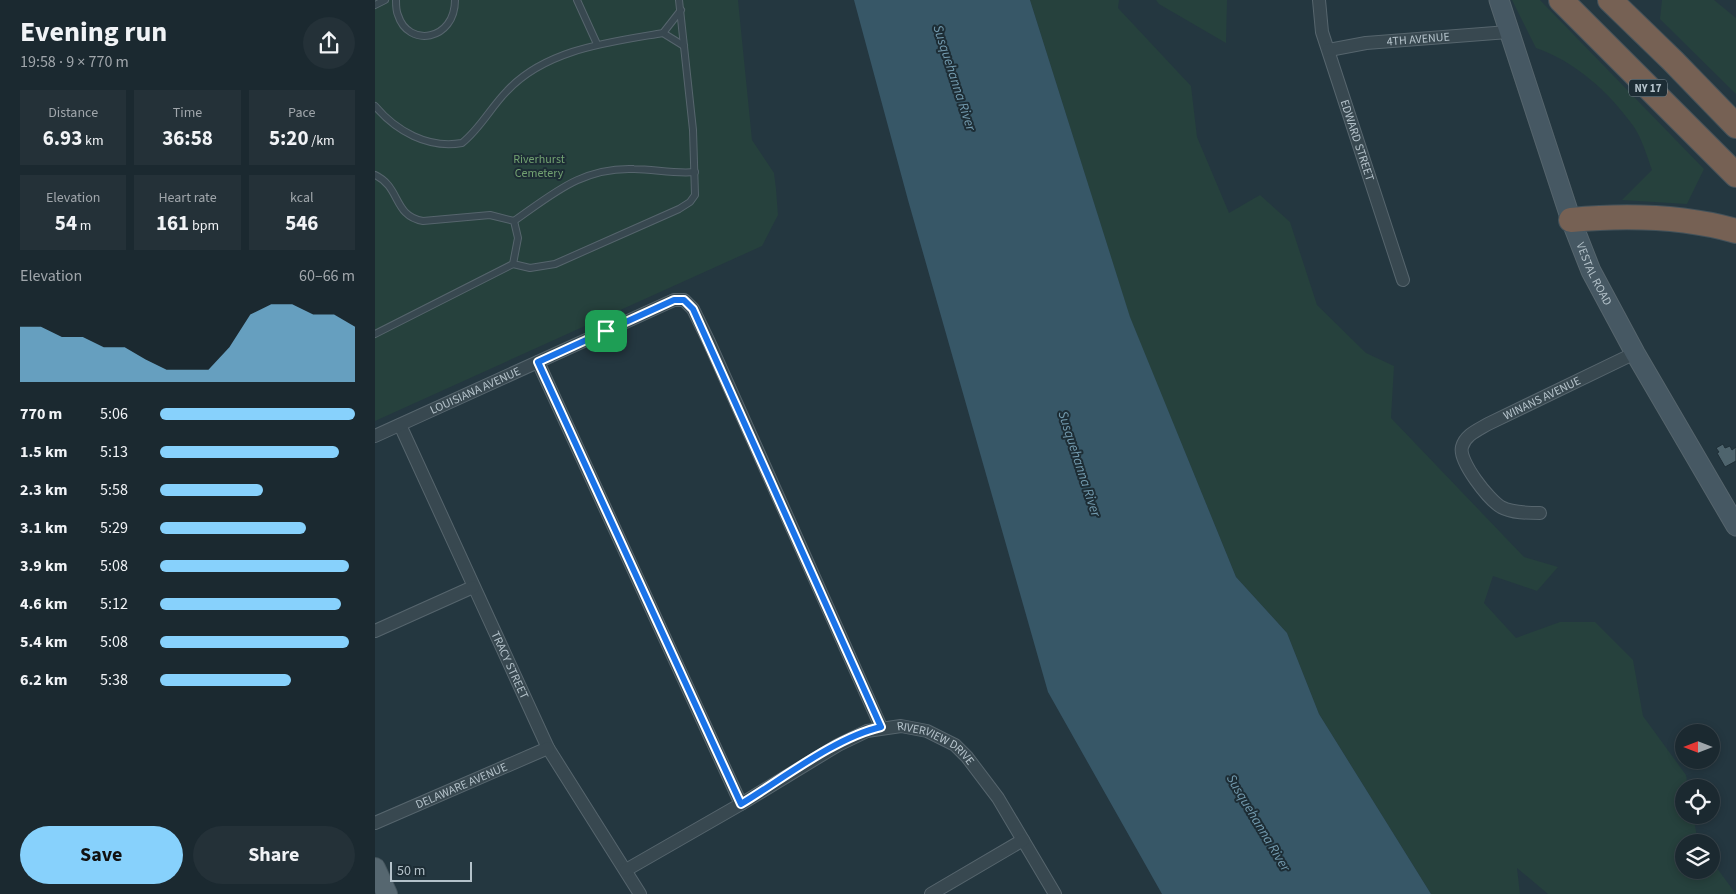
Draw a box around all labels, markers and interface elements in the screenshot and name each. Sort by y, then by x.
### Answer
text: Evening run [20,12,167,52]
button: share [303,17,355,69]
water label: Susquehanna River [927,23,981,135]
street label: 4TH AVENUE [1386,28,1450,50]
text: 19:58 · 9 × 770 m [20,51,129,73]
road number: NY 17 [1629,80,1667,96]
street label: EDWARD STREET [1336,97,1379,184]
text: Distance [48,103,98,123]
text: Time [173,103,202,123]
text: Pace [288,103,316,123]
text: 6.93 [43,123,82,153]
text: 36:58 [162,123,213,153]
text: 5:20 [269,123,308,153]
text: km [82,131,104,151]
text: /km [308,131,335,151]
park label: Riverhurst Cemetery [513,151,565,182]
text: Elevation [46,188,100,208]
text: Heart rate [158,188,217,208]
text: kcal [290,188,314,208]
text: 54 [55,208,77,238]
text: 161 [156,208,189,238]
text: 546 [285,208,318,238]
text: m [77,216,91,236]
text: bpm [189,216,219,236]
street label: VESTAL ROAD [1572,240,1616,308]
text: Elevation [20,265,82,287]
text: 60–66 m [299,265,355,287]
pin [585,310,627,352]
icon: arrive [592,317,620,345]
street label: LOUISIANA AVENUE [427,362,523,418]
street label: WINANS AVENUE [1500,372,1583,424]
text: 770 m [20,403,62,425]
text: 5:06 [100,403,128,425]
water label: Susquehanna River [1052,409,1106,521]
text: 1.5 km [20,441,67,463]
text: 5:13 [100,441,128,463]
text: 2.3 km [20,479,67,501]
text: 5:58 [100,479,128,501]
text: 3.1 km [20,517,67,539]
text: 5:29 [100,517,128,539]
text: 3.9 km [20,555,67,577]
text: 5:08 [100,555,128,577]
text: 4.6 km [20,593,67,615]
text: 5:12 [100,593,128,615]
street label: TRACY STREET [487,628,533,702]
text: 5.4 km [20,631,67,653]
text: 5:08 [100,631,128,653]
text: 6.2 km [20,669,67,691]
text: 5:38 [100,669,128,691]
street label: RIVERVIEW DRIVE [896,717,979,768]
north arrow [1675,724,1720,769]
map controls [1675,724,1720,879]
street label: DELAWARE AVENUE [413,758,510,813]
water label: Susquehanna River [1221,771,1296,876]
button: locate [1675,779,1720,824]
button: Save [20,826,183,884]
button: Share [193,826,355,884]
button: layers [1675,834,1720,879]
scale bar [390,859,473,882]
text: 50 m [397,861,425,881]

